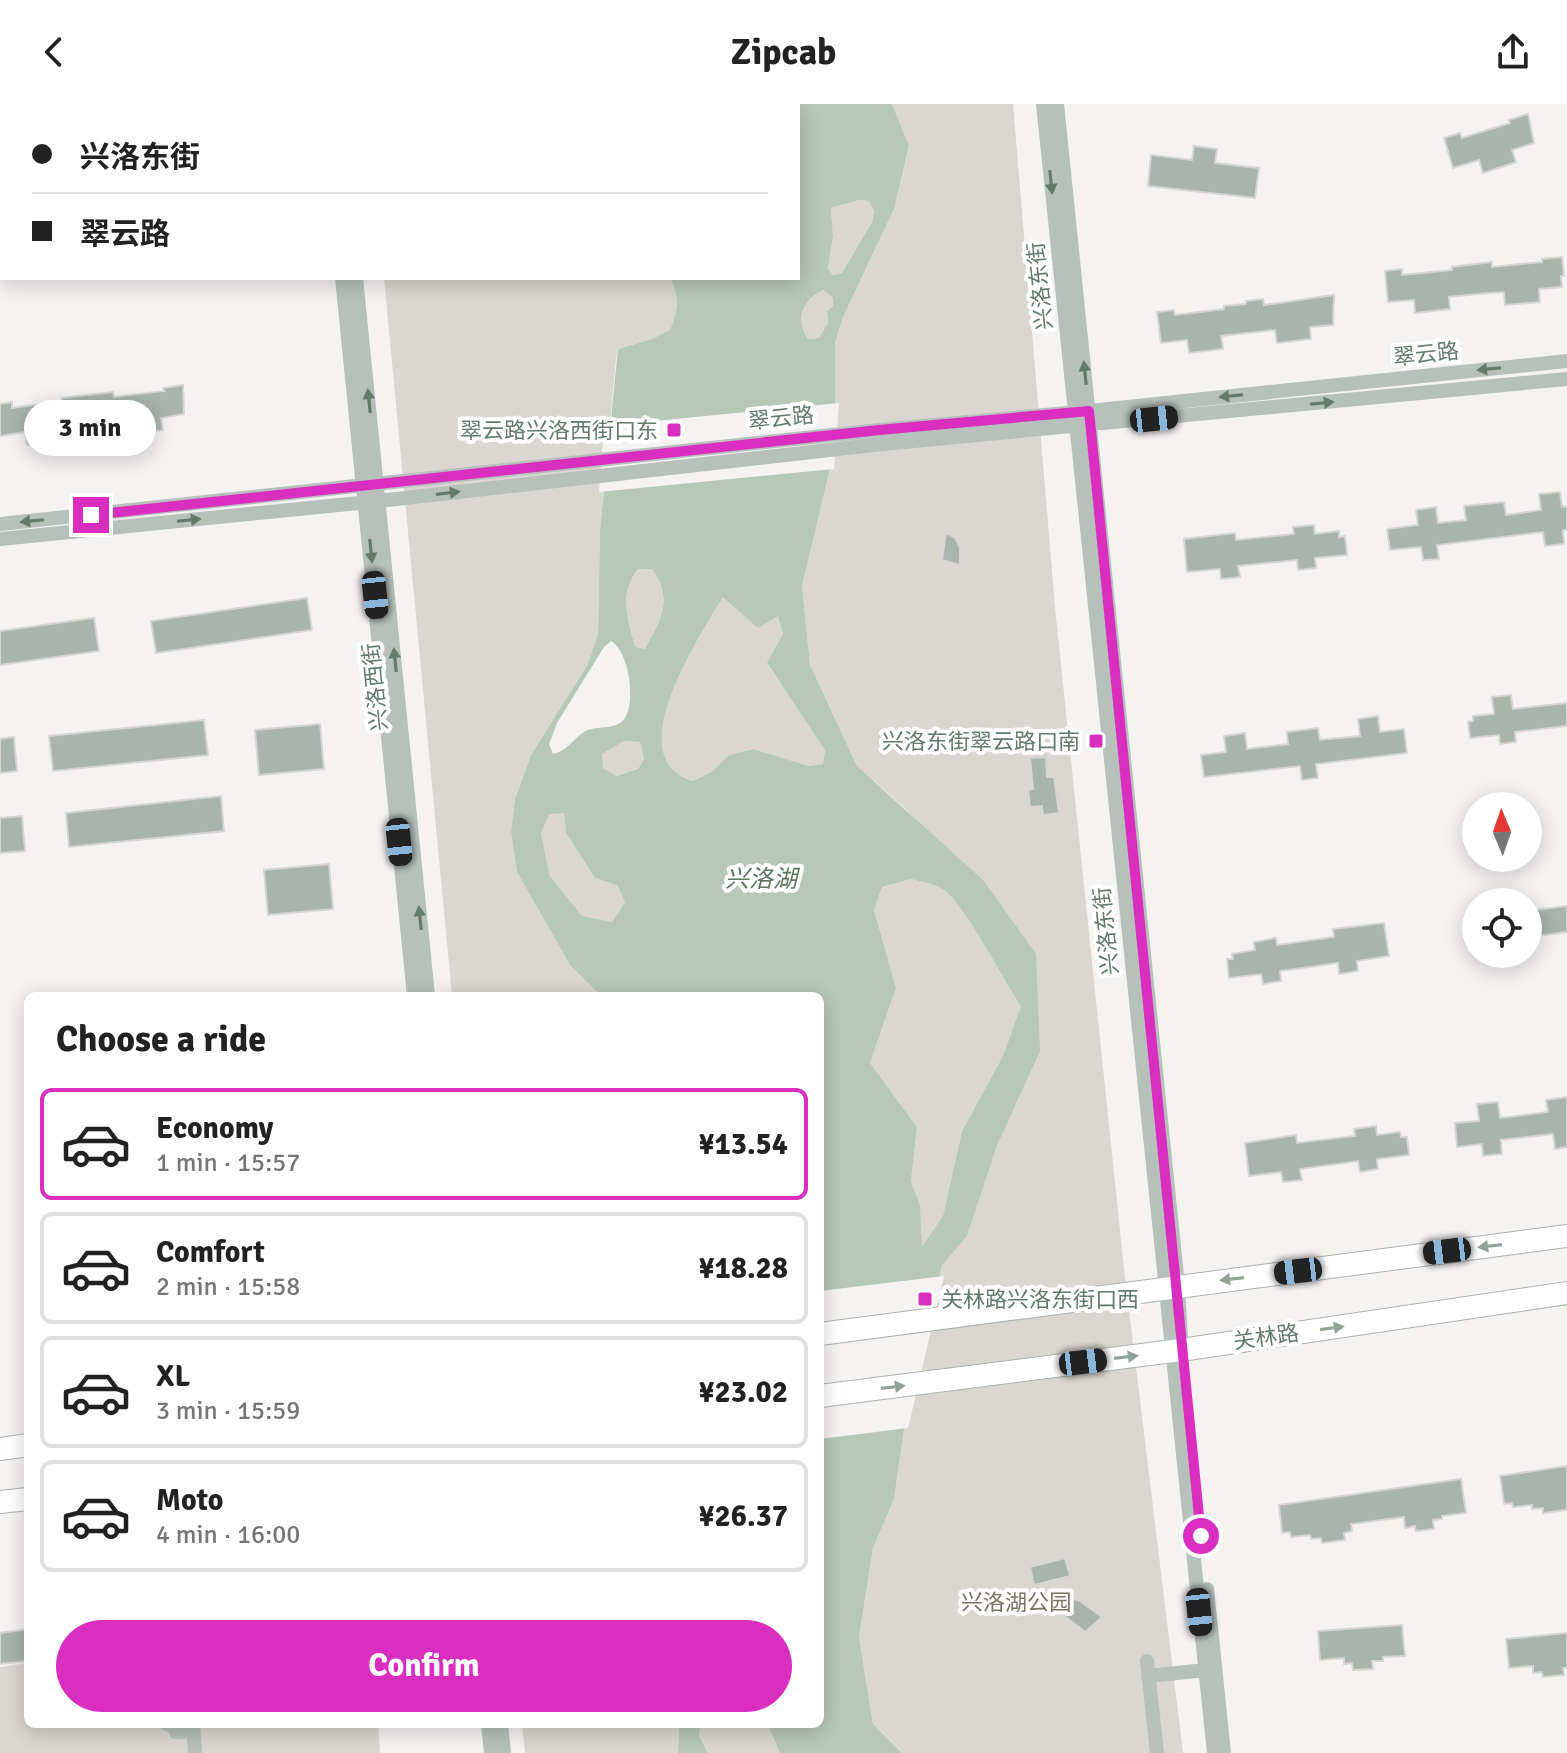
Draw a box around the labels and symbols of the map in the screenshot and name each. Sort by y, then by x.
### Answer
one-way arrow [1045,170,1058,195]
street label: 兴洛东街 [1022,241,1058,331]
street label: 翠云路 [1392,337,1460,371]
one-way arrow [1078,360,1091,385]
one-way arrow [1476,363,1501,376]
one-way arrow [362,388,375,413]
one-way arrow [1218,390,1243,403]
one-way arrow [1310,396,1335,409]
callout: 3 min [25,399,157,455]
street label: 翠云路 [747,401,815,435]
car [1129,405,1179,433]
place label: 翠云路兴洛西街口东 [460,417,658,444]
marker: 翠云路兴洛西街口东 [665,421,683,439]
one-way arrow [435,486,460,499]
route end [73,497,109,533]
one-way arrow [177,514,202,527]
one-way arrow [19,515,44,528]
one-way arrow [364,538,377,563]
car [361,570,389,620]
street label: 兴洛西街 [357,642,393,732]
one-way arrow [388,647,401,672]
place label: 兴洛东街翠云路口南 [882,728,1080,755]
marker: 兴洛东街翠云路口南 [1087,732,1105,750]
north arrow [1462,792,1542,872]
car [385,817,413,867]
water label: 兴洛湖 [725,864,801,894]
street label: 兴洛东街 [1088,886,1124,976]
one-way arrow [413,905,426,930]
car [1422,1236,1472,1266]
one-way arrow [1477,1240,1502,1253]
car [1273,1256,1323,1286]
one-way arrow [1219,1273,1244,1286]
place label: 关林路兴洛东街口西 [941,1286,1139,1313]
marker: 关林路兴洛东街口西 [916,1290,934,1308]
street label: 关林路 [1231,1319,1301,1355]
one-way arrow [1320,1321,1345,1334]
car [1058,1347,1108,1377]
one-way arrow [1114,1350,1139,1363]
one-way arrow [881,1380,906,1393]
route start [1183,1518,1219,1554]
car [1185,1587,1213,1637]
park label: 兴洛湖公园 [961,1589,1071,1616]

